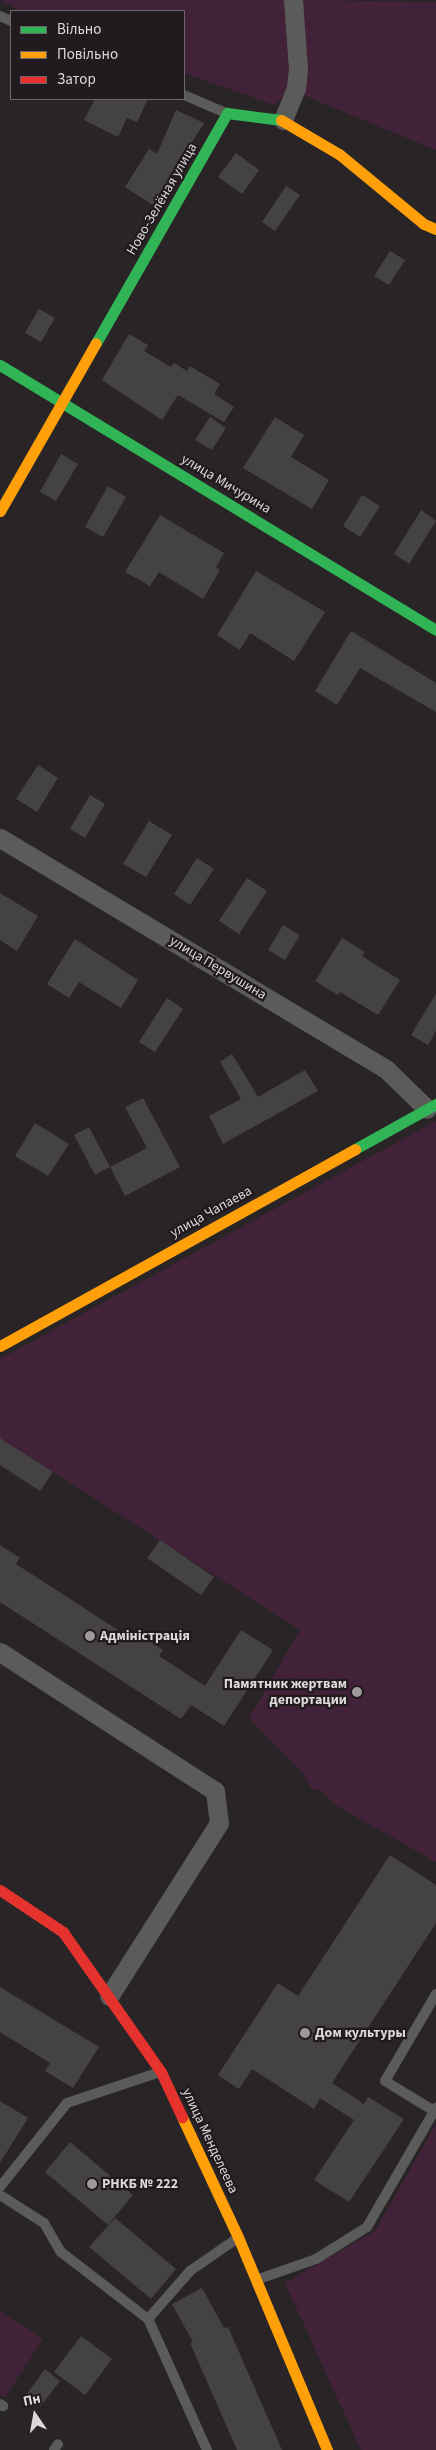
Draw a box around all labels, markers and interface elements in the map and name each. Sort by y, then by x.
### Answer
legend [10,10,185,100]
text: Вільно [57,19,101,40]
text: Повільно [57,44,118,65]
text: Затор [57,69,96,90]
street label: Ново-Зелёная улица [123,140,201,258]
street label: улица Мичурина [178,451,274,517]
street label: улица Первушина [166,932,270,1004]
street label: улица Чапаева [167,1183,255,1241]
place label: Адміністрація [100,1628,190,1644]
marker: Адміністрація [84,1630,96,1642]
place label: Памятник жертвам депортации [224,1676,347,1708]
marker: Памятник жертвам депортации [351,1686,363,1698]
place label: Дом культуры [315,2025,406,2041]
marker: Дом культуры [299,2027,311,2039]
street label: улица Менделеева [178,2086,242,2196]
place label: РНКБ № 222 [102,2176,178,2192]
marker: РНКБ № 222 [86,2178,98,2190]
text: Пн [21,2389,42,2412]
north arrow [10,2390,60,2440]

